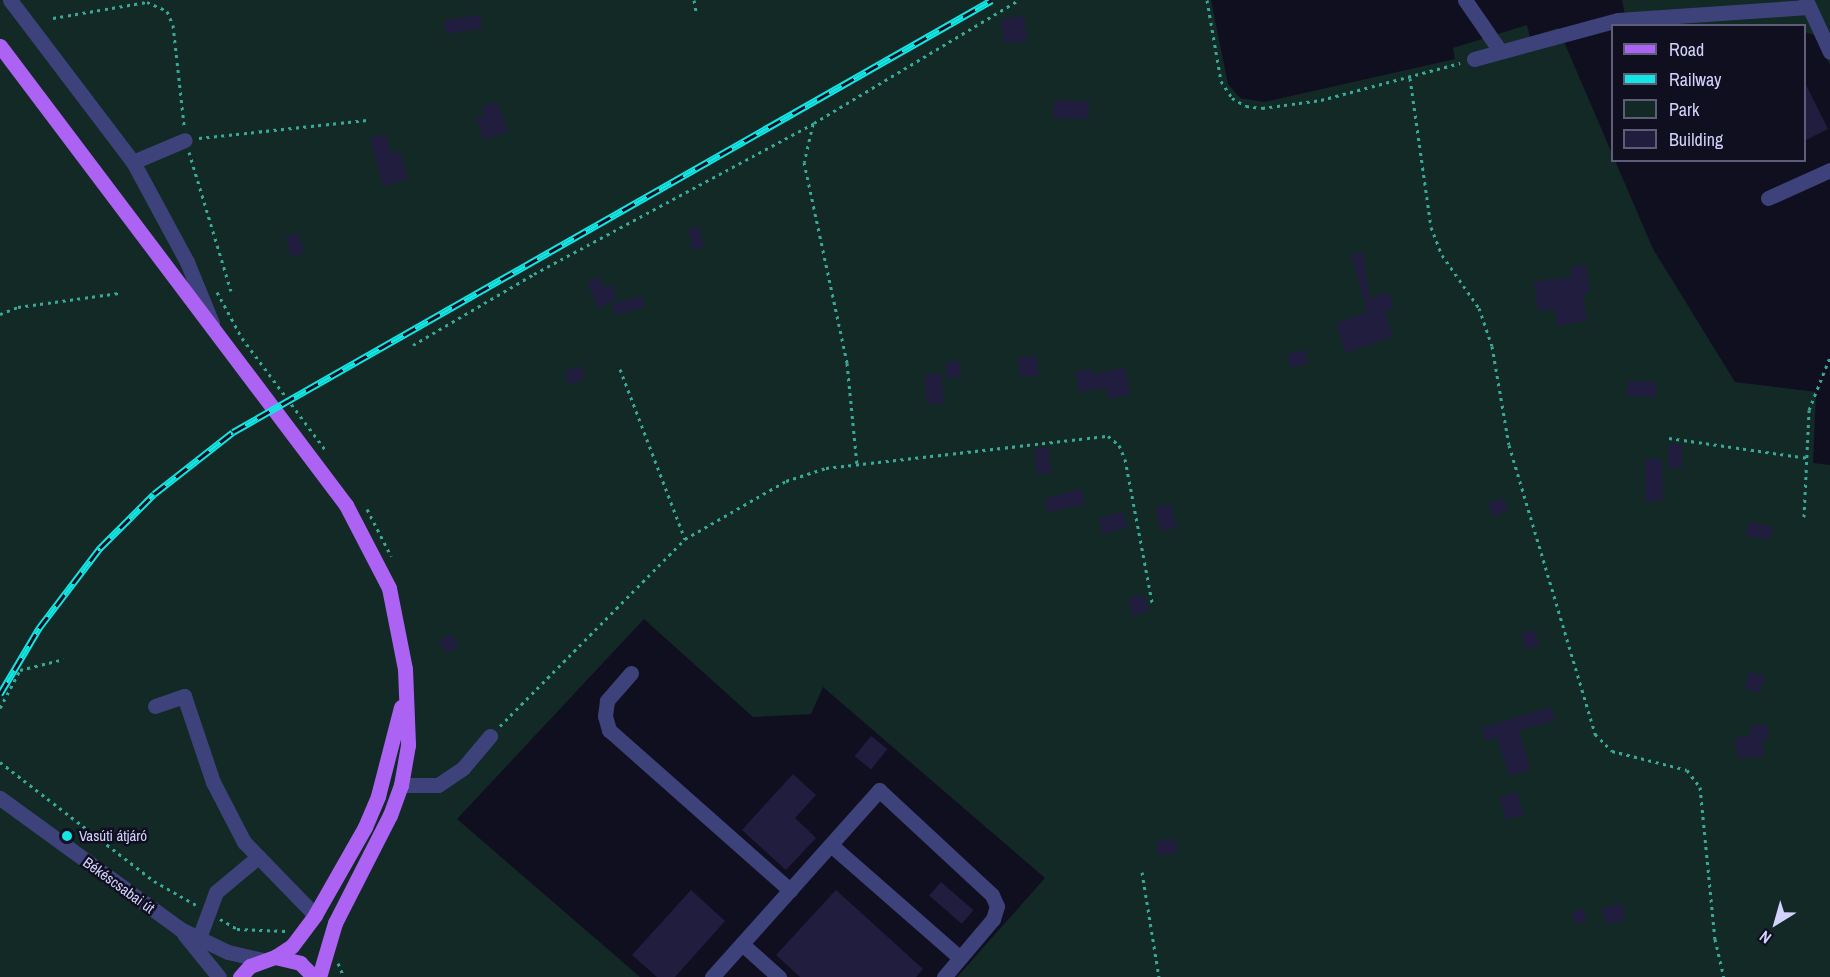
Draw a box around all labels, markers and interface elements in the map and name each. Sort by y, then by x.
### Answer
legend [1611,24,1806,162]
text: Road [1669,37,1704,62]
text: Railway [1669,67,1722,92]
text: Park [1669,97,1699,122]
text: Building [1669,127,1723,152]
place label: Vasúti átjáró [79,827,147,845]
marker: Vasúti átjáró [60,829,74,843]
street label: Békéscsabai út [80,853,158,917]
north arrow [1746,893,1806,953]
text: N [1755,926,1776,949]

